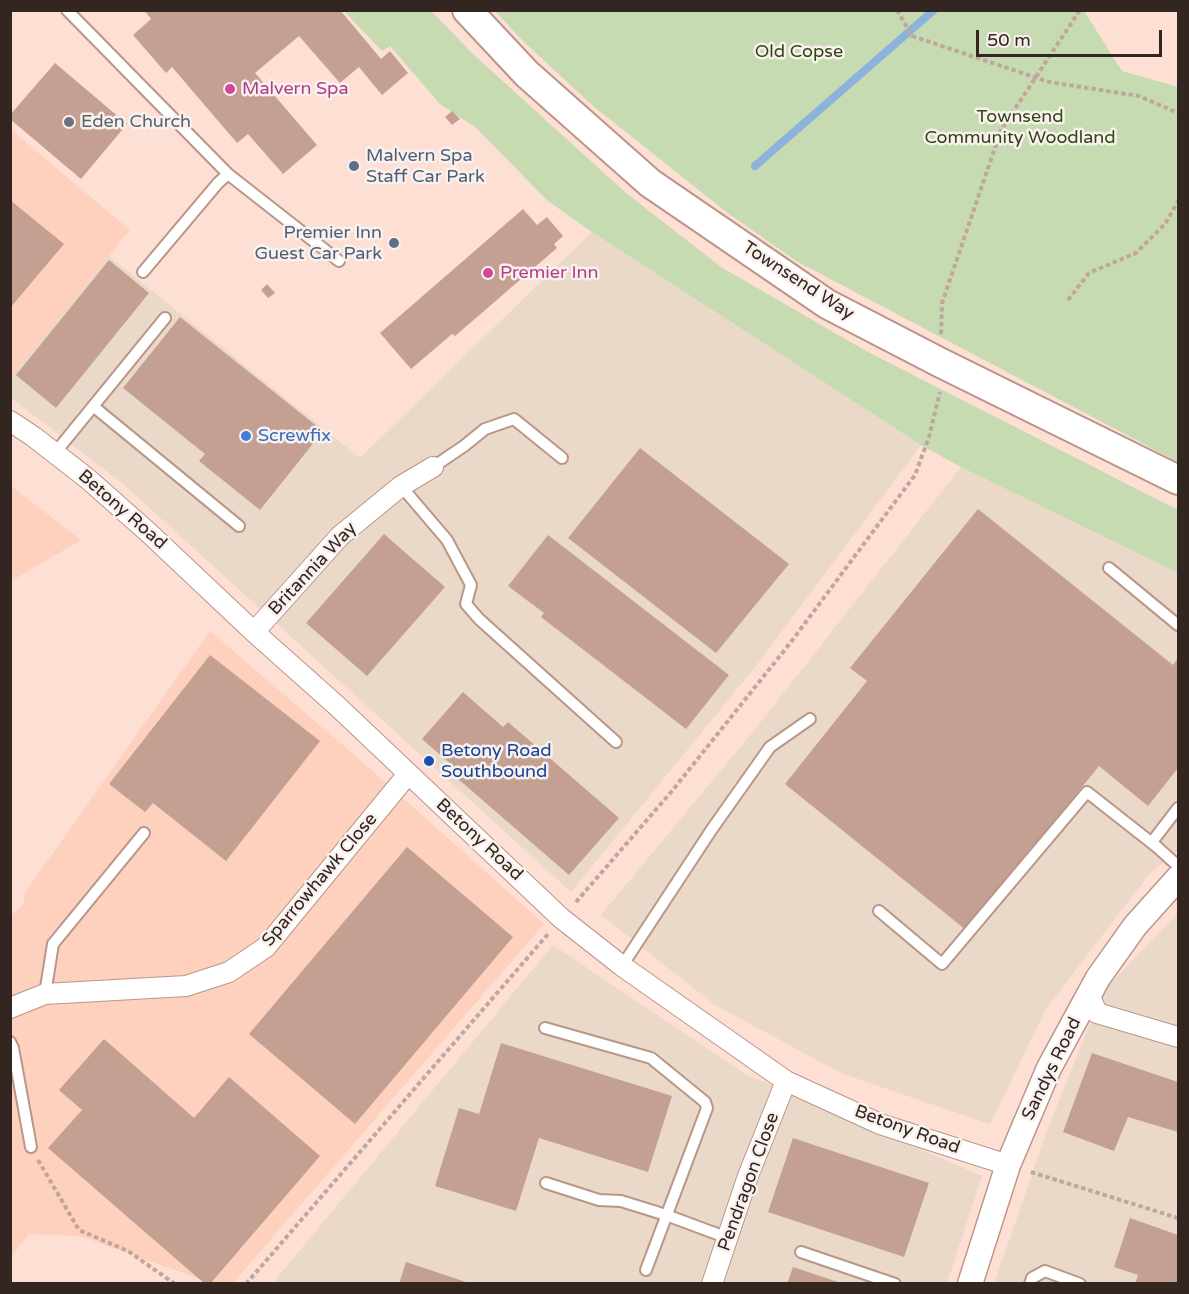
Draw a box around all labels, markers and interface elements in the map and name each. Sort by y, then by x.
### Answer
scale bar [979,18,1165,56]
text: 50 m [987,29,1031,51]
park label: Old Copse [755,41,843,63]
place label: Malvern Spa [242,78,349,100]
marker: Malvern Spa [223,82,237,96]
park label: Townsend Community Woodland [924,106,1116,148]
place label: Eden Church [81,111,191,133]
marker: Eden Church [62,115,76,129]
place label: Malvern Spa Staff Car Park [366,145,485,188]
marker: Malvern Spa Staff Car Park [347,159,361,173]
place label: Premier Inn Guest Car Park [254,222,382,264]
marker: Premier Inn Guest Car Park [387,236,401,250]
street label: Townsend Way [738,237,858,325]
place label: Premier Inn [500,262,598,284]
marker: Premier Inn [481,266,495,280]
place label: Screwfix [258,425,331,447]
marker: Screwfix [239,429,253,443]
street label: Betony Road [73,466,171,554]
street label: Britannia Way [265,518,361,620]
place label: Betony Road Southbound [441,740,552,783]
marker: Betony Road Southbound [422,754,436,768]
street label: Betony Road [431,794,527,886]
street label: Sparrowhawk Close [258,809,382,951]
street label: Sandys Road [1018,1014,1086,1124]
street label: Betony Road [851,1101,963,1159]
street label: Pendragon Close [714,1110,784,1254]

